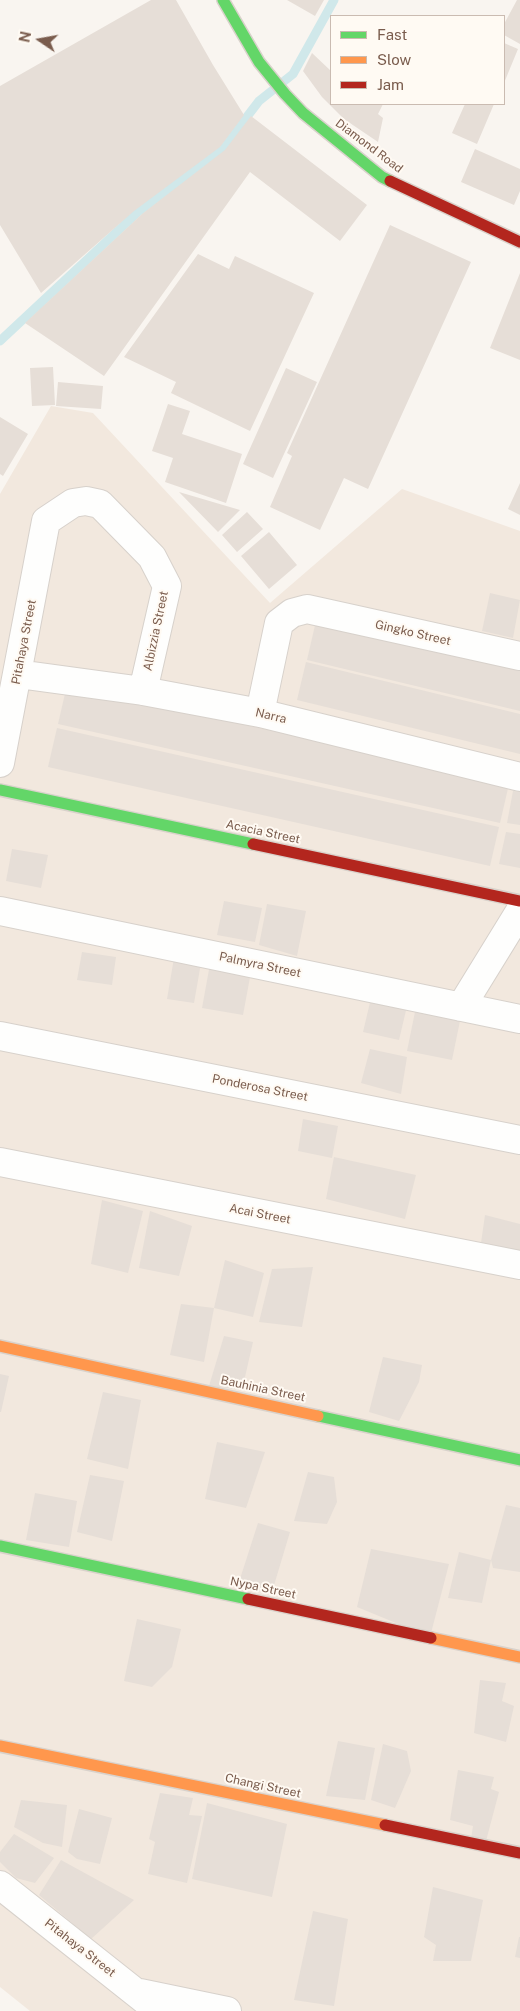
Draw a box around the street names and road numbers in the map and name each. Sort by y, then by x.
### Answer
street label: Diamond Road [333,116,405,176]
street label: Albizzia Street [140,590,172,672]
street label: Pitahaya Street [9,598,39,686]
street label: Gingko Street [374,617,452,649]
street label: Narra [254,705,288,727]
street label: Acacia Street [225,817,301,847]
street label: Palmyra Street [218,949,302,981]
street label: Ponderosa Street [211,1072,309,1104]
street label: Acai Street [228,1201,292,1227]
street label: Bauhinia Street [219,1373,307,1405]
street label: Nypa Street [229,1574,297,1602]
street label: Changi Street [224,1771,302,1801]
street label: Pitahaya Street [42,1916,118,1980]

